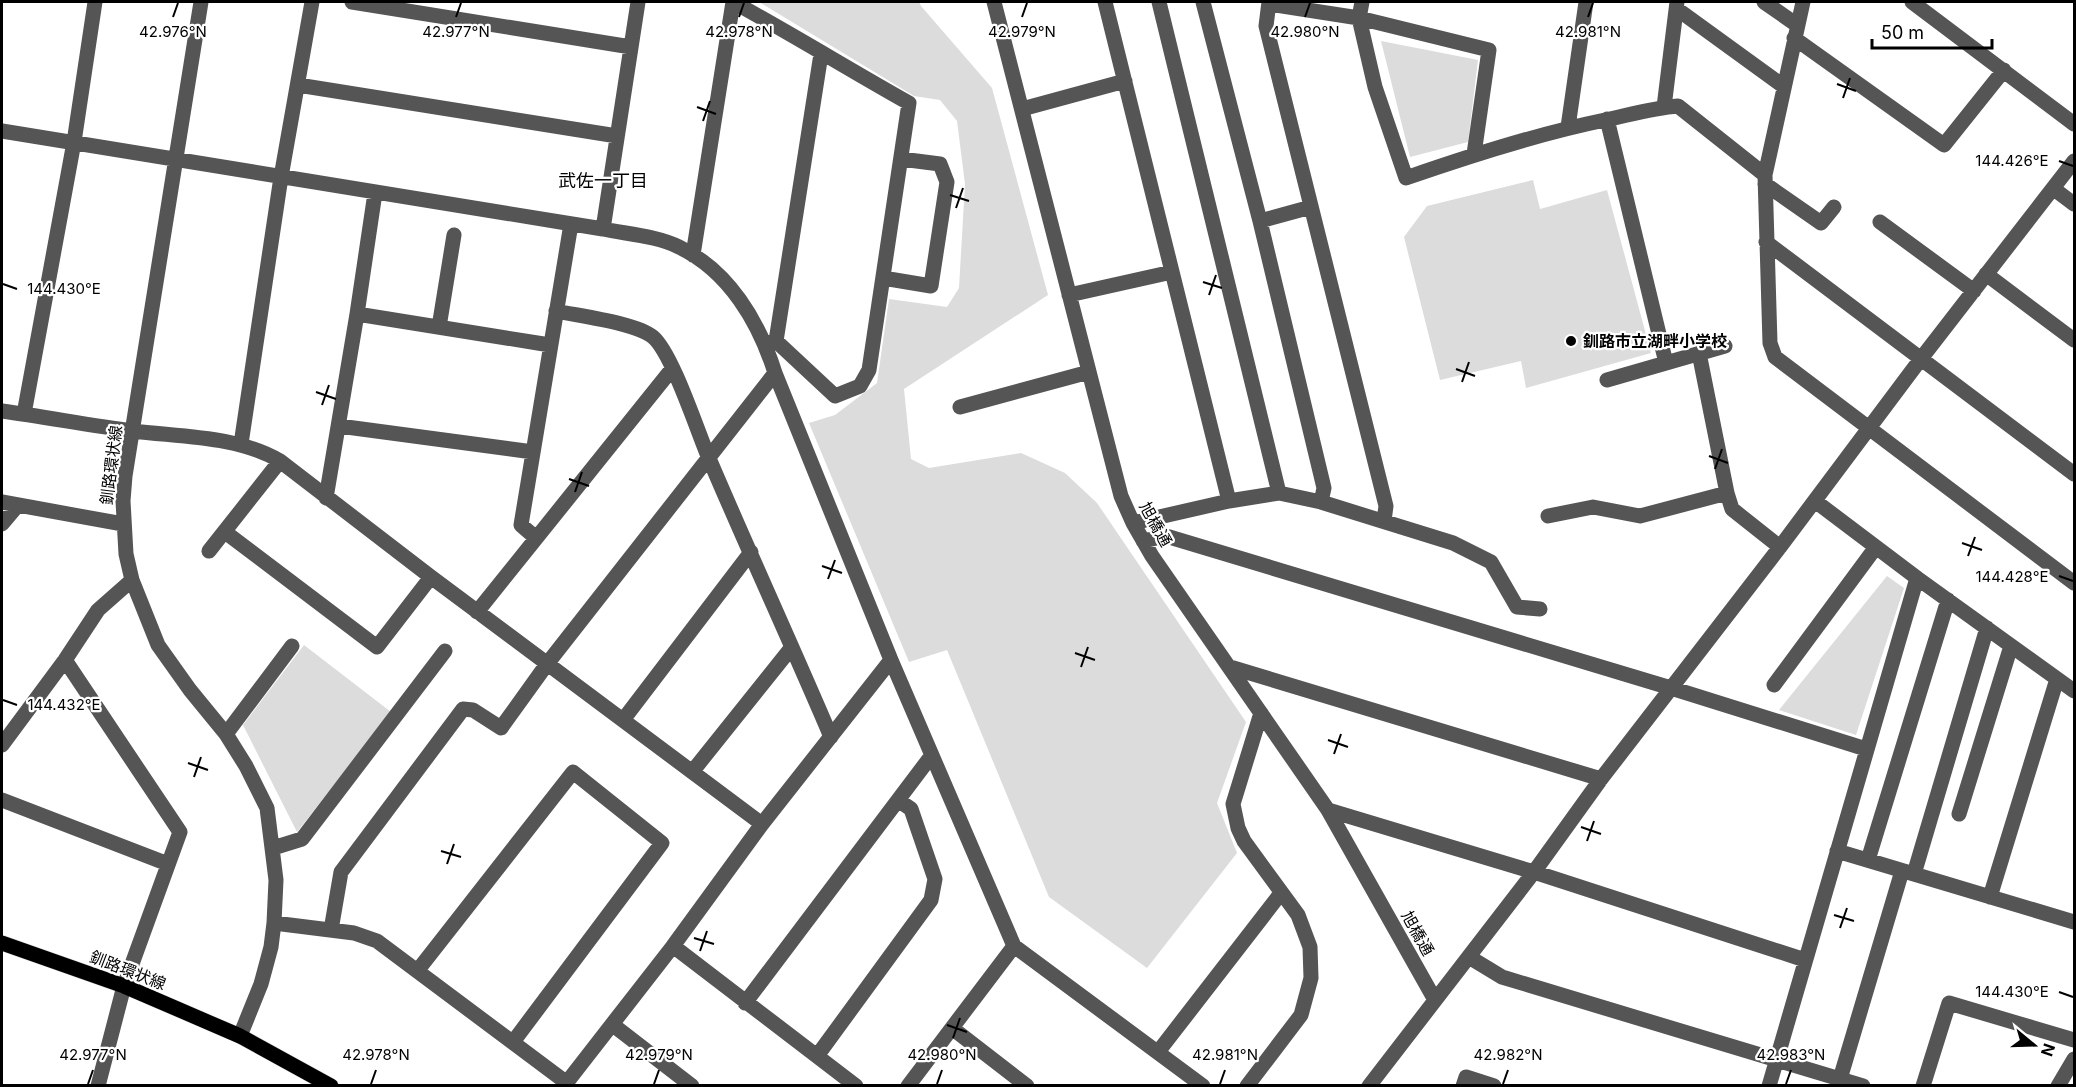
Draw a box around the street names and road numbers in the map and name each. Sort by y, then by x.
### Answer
street label: 釧路環状線 [96,424,126,506]
street label: 旭橋通 [1136,498,1176,550]
street label: 旭橋通 [1398,907,1438,959]
street label: 釧路環状線 [87,946,169,994]

